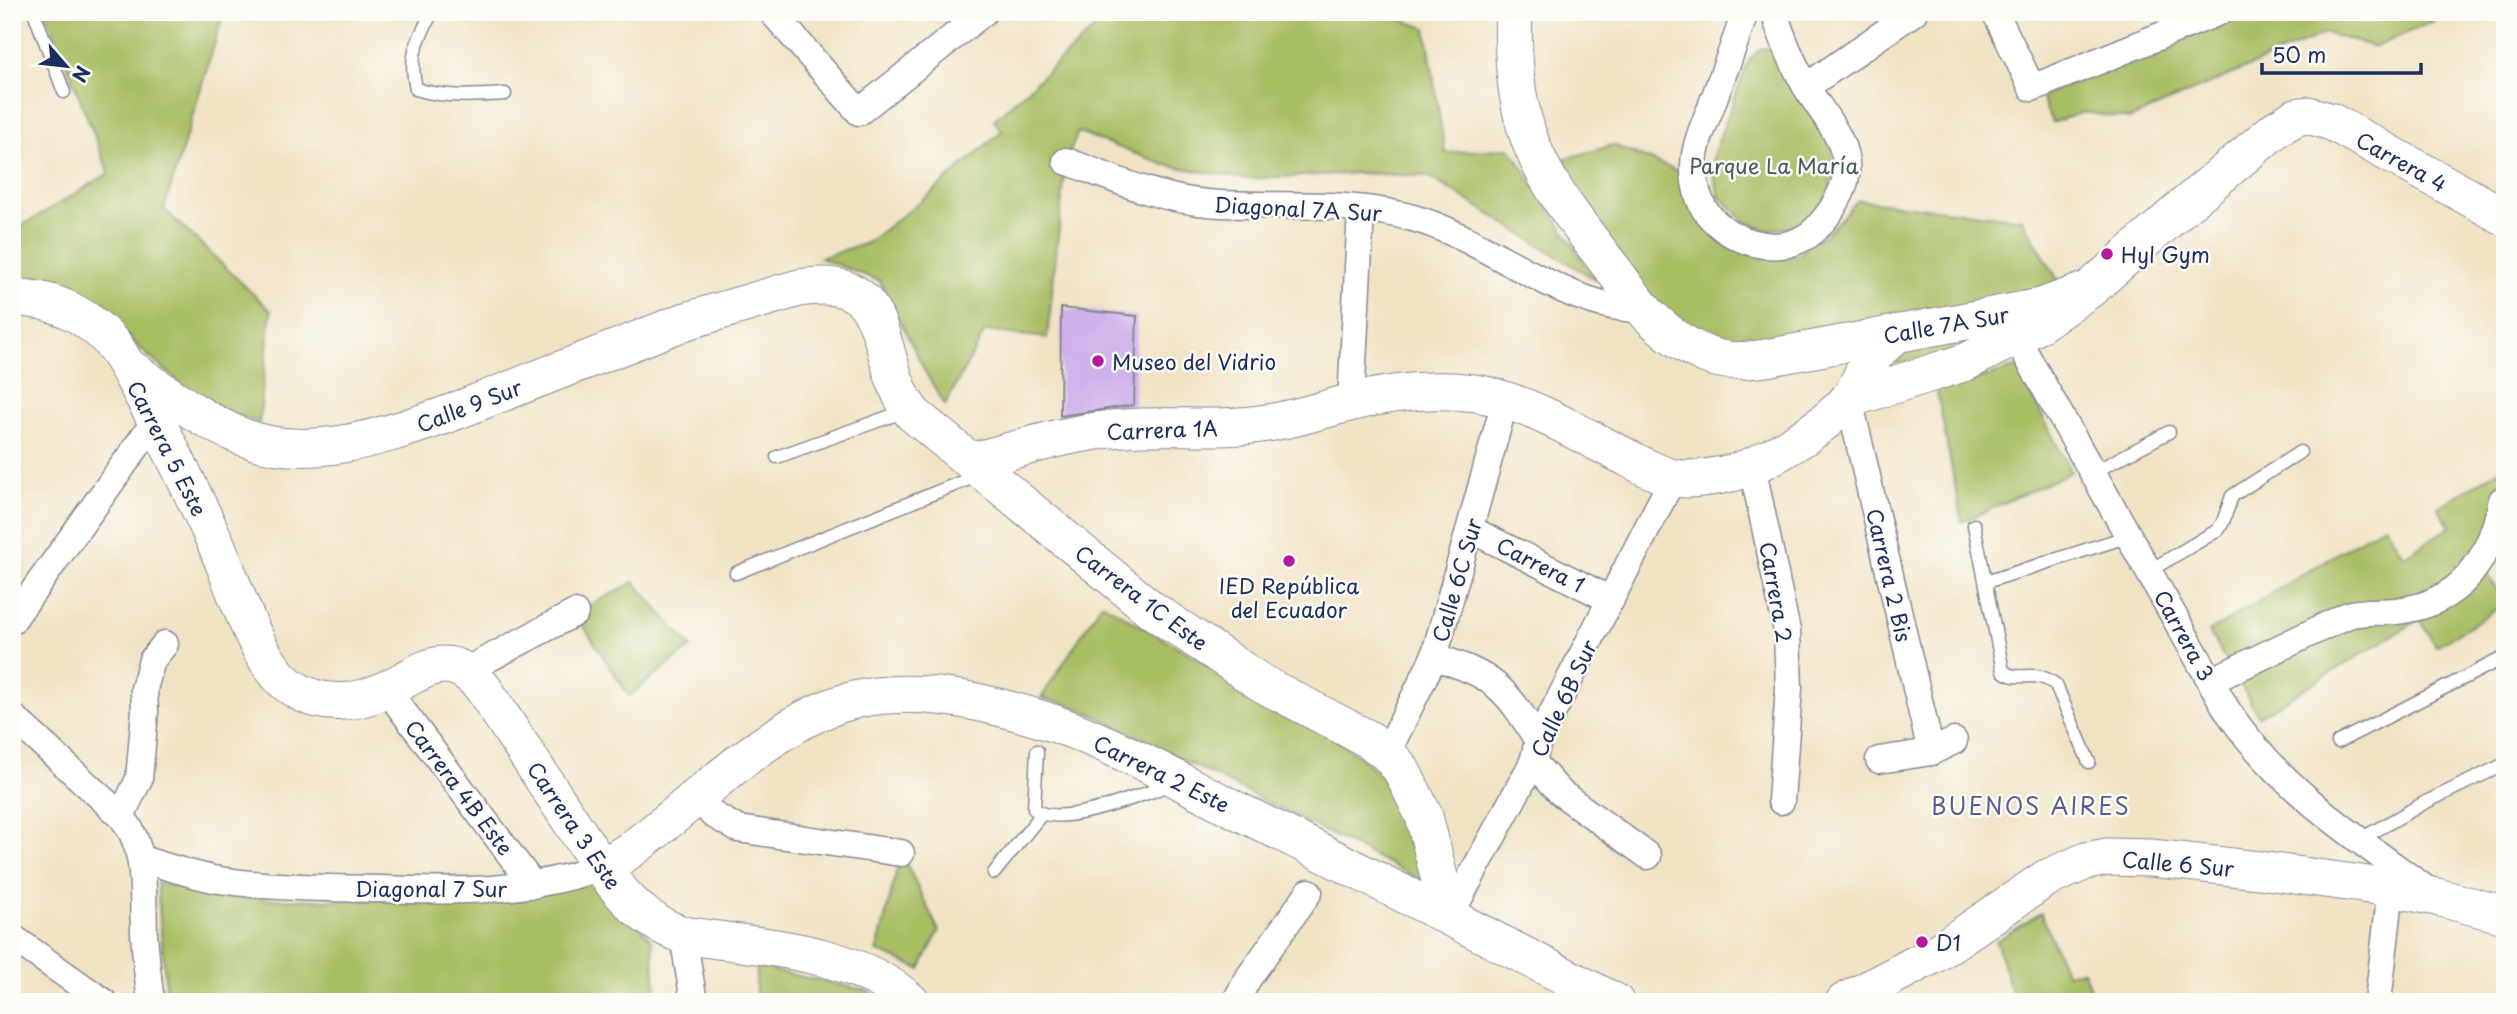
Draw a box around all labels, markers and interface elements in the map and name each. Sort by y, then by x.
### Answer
north arrow [32,32,102,102]
scale bar [2262,32,2421,76]
text: 50 m [2272,38,2326,70]
text: N [66,61,98,88]
street label: Carrera 4 [2351,123,2453,199]
park label: Parque La María [1689,149,1859,181]
street label: Diagonal 7A Sur [1213,188,1383,228]
place label: Hyl Gym [2121,238,2210,270]
marker: Hyl Gym [2099,246,2115,262]
street label: Calle 7A Sur [1881,297,2012,351]
place label: Museo del Vidrio [1112,345,1276,377]
marker: Museo del Vidrio [1090,353,1106,369]
street label: Calle 9 Sur [412,370,527,440]
street label: Carrera 5 Este [120,375,216,521]
street label: Carrera 1A [1106,411,1218,447]
street label: Carrera 2 Bis [1859,505,1921,645]
street label: Calle 6C Sur [1423,514,1489,646]
street label: Carrera 1 [1491,528,1591,600]
street label: Carrera 1C Este [1069,536,1215,658]
street label: Carrera 2 [1752,539,1802,645]
marker: IED República del Ecuador [1281,553,1297,569]
place label: IED República del Ecuador [1219,569,1360,625]
street label: Carrera 3 [2147,584,2223,686]
street label: Calle 6B Sur [1522,634,1604,762]
street label: Carrera 4B Este [398,712,522,862]
street label: Carrera 2 Este [1088,726,1236,820]
street label: Carrera 3 Este [520,755,630,895]
district label: BUENOS AIRES [1931,788,2131,823]
street label: Calle 6 Sur [2121,842,2236,884]
street label: Diagonal 7 Sur [355,872,507,904]
place label: D1 [1936,926,1961,958]
marker: D1 [1914,934,1930,950]

